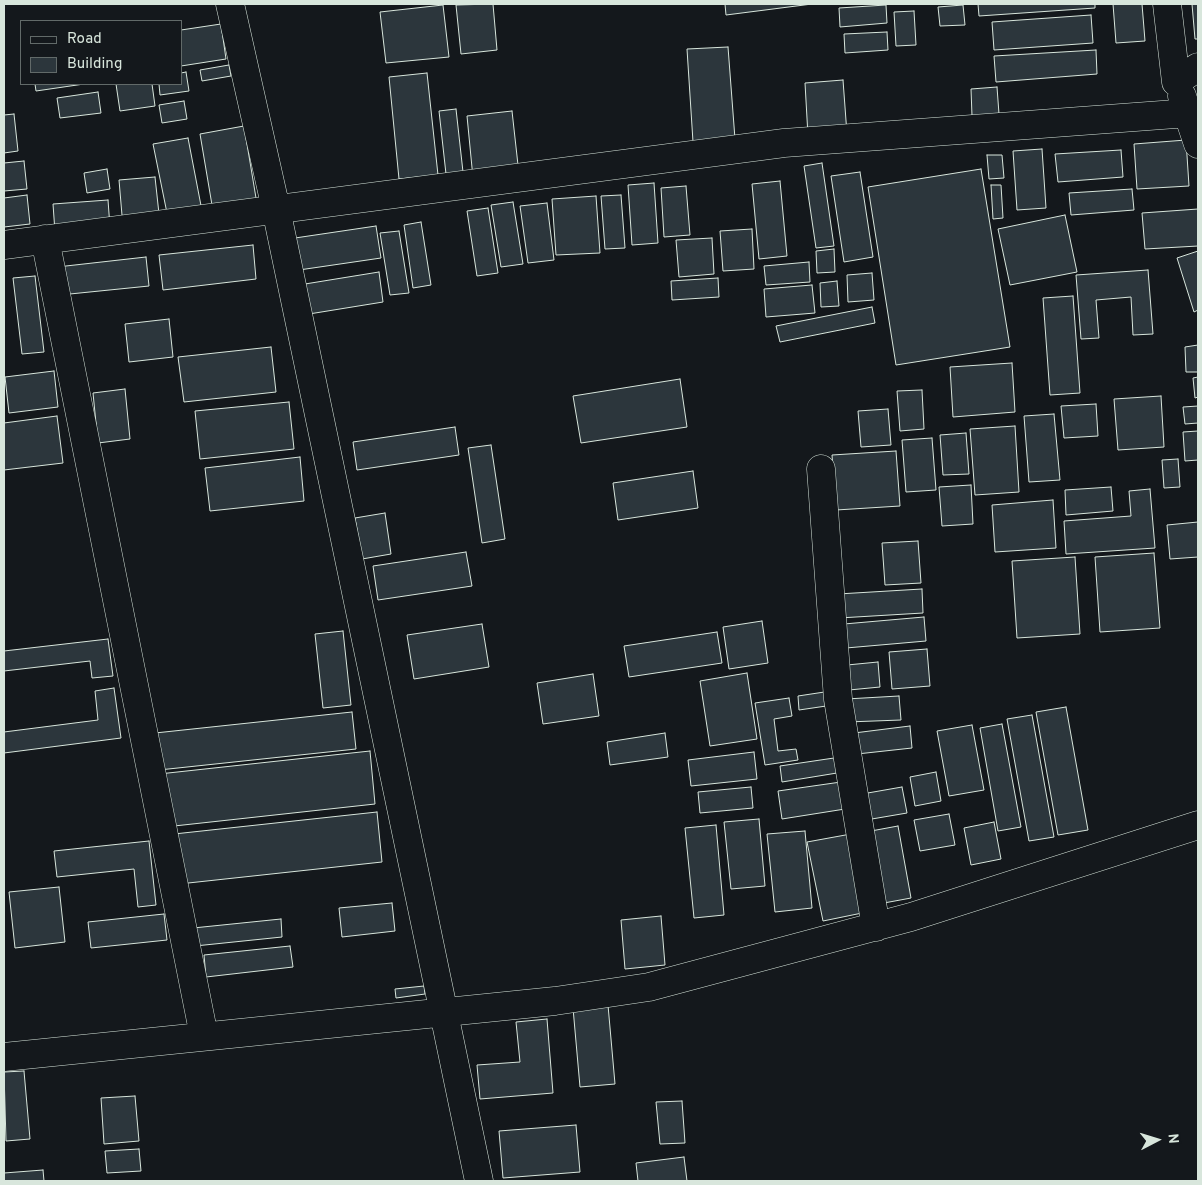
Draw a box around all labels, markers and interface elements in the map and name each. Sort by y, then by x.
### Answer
legend [20,20,182,85]
text: Road [67,30,102,49]
text: Building [67,55,122,74]
north arrow [1132,1115,1182,1165]
text: N [1164,1133,1181,1144]

